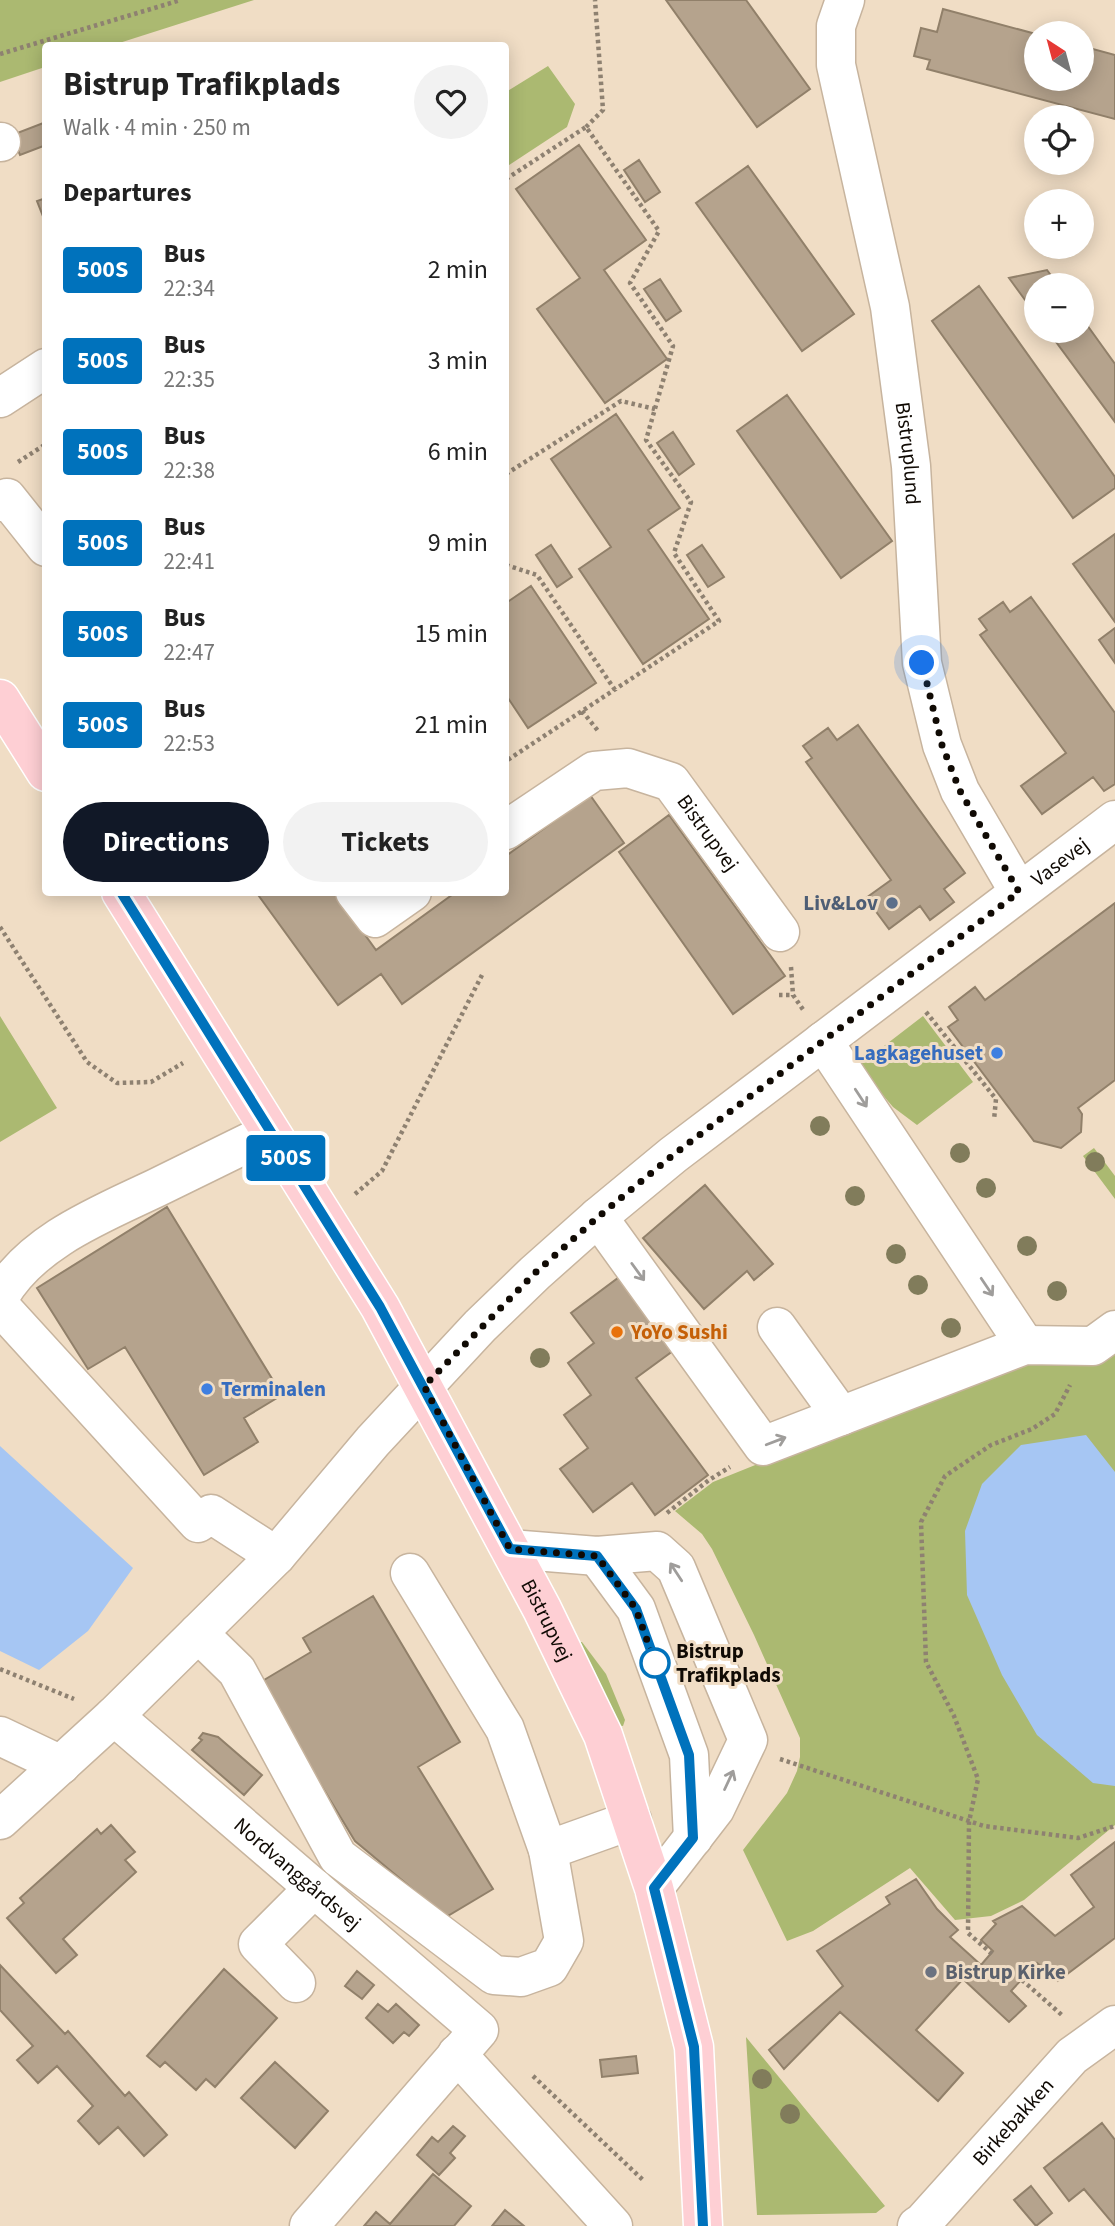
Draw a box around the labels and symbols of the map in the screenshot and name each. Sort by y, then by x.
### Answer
north arrow [1024,21,1094,91]
street label: Bistruplund [888,400,928,506]
your location [904,645,939,680]
street label: Bistrupvej [670,788,746,877]
street label: Vasevej [1025,830,1095,894]
place label: Liv&Lov [803,888,878,918]
marker: Liv&Lov [884,895,900,911]
place label: Lagkagehuset [854,1038,983,1068]
marker: Lagkagehuset [989,1045,1005,1061]
one-way arrow [853,1088,868,1107]
line badge: 500S [237,1135,335,1181]
one-way arrow [630,1262,645,1281]
one-way arrow [979,1277,994,1296]
place label: YoYo Sushi [630,1317,728,1347]
marker: YoYo Sushi [609,1324,625,1340]
place label: Terminalen [221,1374,326,1404]
marker: Terminalen [199,1381,215,1397]
one-way arrow [764,1434,786,1446]
one-way arrow [668,1563,683,1582]
street label: Bistrupvej [514,1573,580,1666]
place label: Bistrup Trafikplads [676,1636,781,1690]
marker: Bistrup Trafikplads [640,1648,670,1678]
one-way arrow [723,1770,736,1791]
street label: Nordvanggårdsvej [227,1810,368,1937]
place label: Bistrup Kirke [945,1957,1066,1987]
marker: Bistrup Kirke [923,1964,939,1980]
street label: Birkebakken [965,2071,1061,2172]

